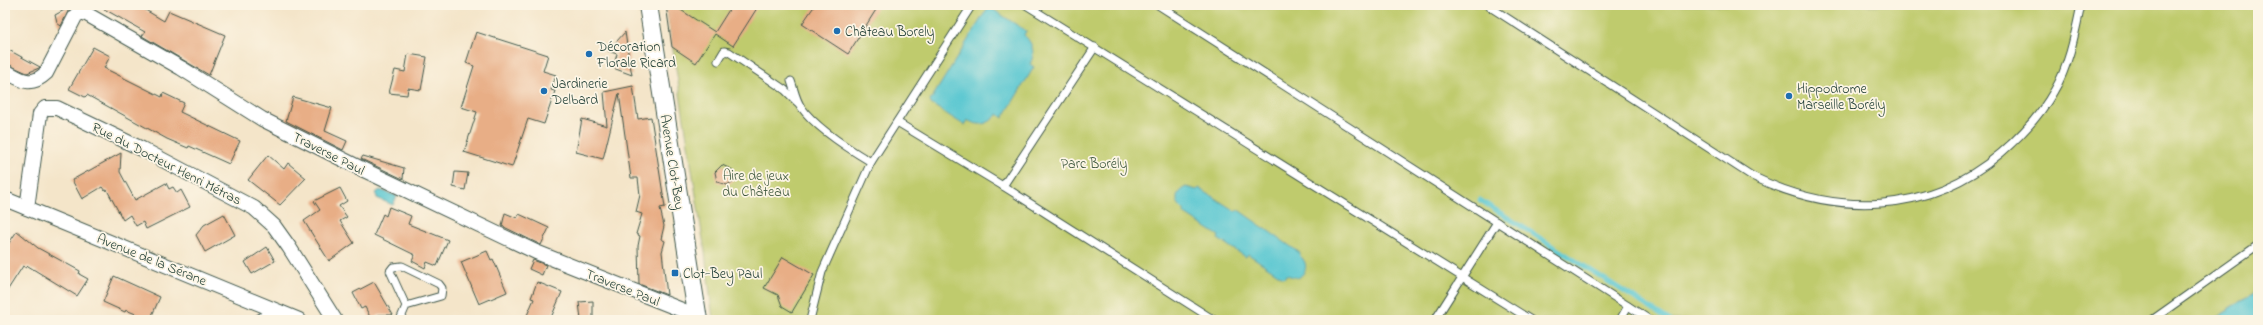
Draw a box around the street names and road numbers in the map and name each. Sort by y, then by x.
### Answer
street label: Avenue Clot-Bey [653,113,689,212]
street label: Rue du Docteur Henri Métras [88,117,245,211]
street label: Traverse Paul [289,127,368,181]
street label: Avenue de la Sérane [93,229,210,292]
street label: Traverse Paul [582,264,663,313]

